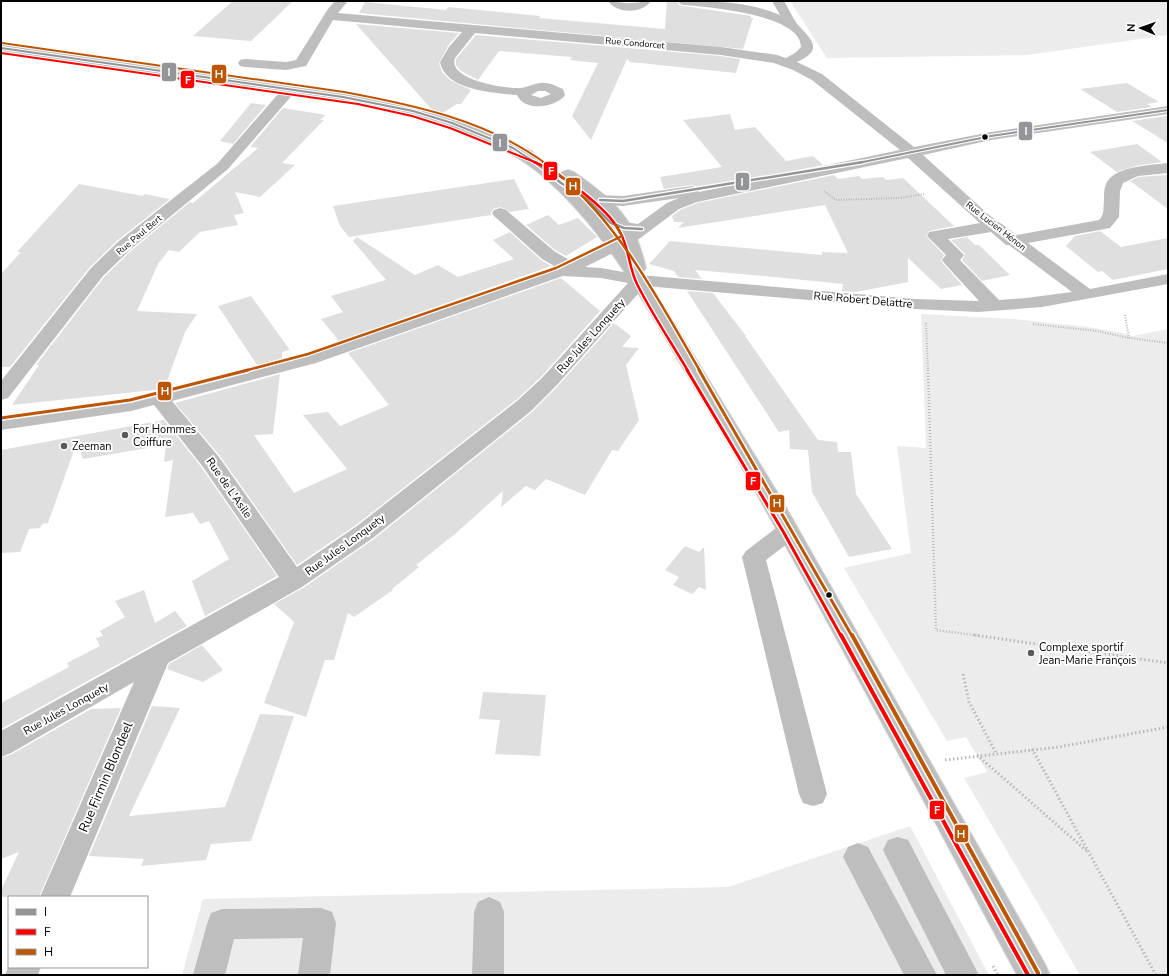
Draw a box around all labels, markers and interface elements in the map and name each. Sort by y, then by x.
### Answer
north arrow [1121,8,1161,48]
text: N [1124,23,1139,32]
street label: Rue Condorcet [605,34,666,52]
line badge: I [161,62,177,82]
line badge: H [211,64,227,84]
text: I [167,65,171,80]
text: H [215,67,223,82]
line badge: F [180,70,195,89]
text: F [185,73,191,88]
line badge: I [1018,121,1033,141]
text: I [1024,124,1028,139]
unlabelled marker [980,132,990,142]
line badge: I [492,133,508,152]
text: I [498,136,502,151]
line badge: F [543,161,558,181]
text: F [548,164,554,179]
line badge: I [735,172,750,191]
text: I [740,175,744,190]
line badge: H [565,177,581,196]
text: H [569,179,577,194]
street label: Rue Lucien Hénon [963,199,1029,253]
street label: Rue Paul Bert [114,212,165,258]
street label: Rue Robert Delattre [813,288,913,312]
street label: Rue Jules Lonquety [554,295,629,376]
line badge: H [157,381,172,401]
text: H [161,384,169,399]
place label: For Hommes Coiffure [133,422,196,450]
marker: For Hommes Coiffure [120,430,130,440]
place label: Zeeman [72,439,112,454]
marker: Zeeman [59,441,69,451]
street label: Rue de L'Asile [203,455,255,521]
line badge: F [745,471,761,491]
text: F [750,474,756,489]
line badge: H [769,494,785,513]
text: H [773,496,781,511]
street label: Rue Jules Lonquety [302,511,388,579]
unlabelled marker [824,590,834,600]
place label: Complexe sportif Jean-Marie François [1038,640,1136,668]
marker: Complexe sportif Jean-Marie François [1026,648,1036,658]
street label: Rue Jules Lonquety [21,679,112,739]
street label: Rue Firmin Blondeel [75,719,137,835]
line badge: F [929,800,945,820]
text: F [934,803,940,818]
line badge: H [954,824,969,843]
text: H [957,827,965,842]
legend [8,896,148,968]
text: I [44,904,47,920]
text: F [44,924,51,940]
text: H [44,944,53,960]

